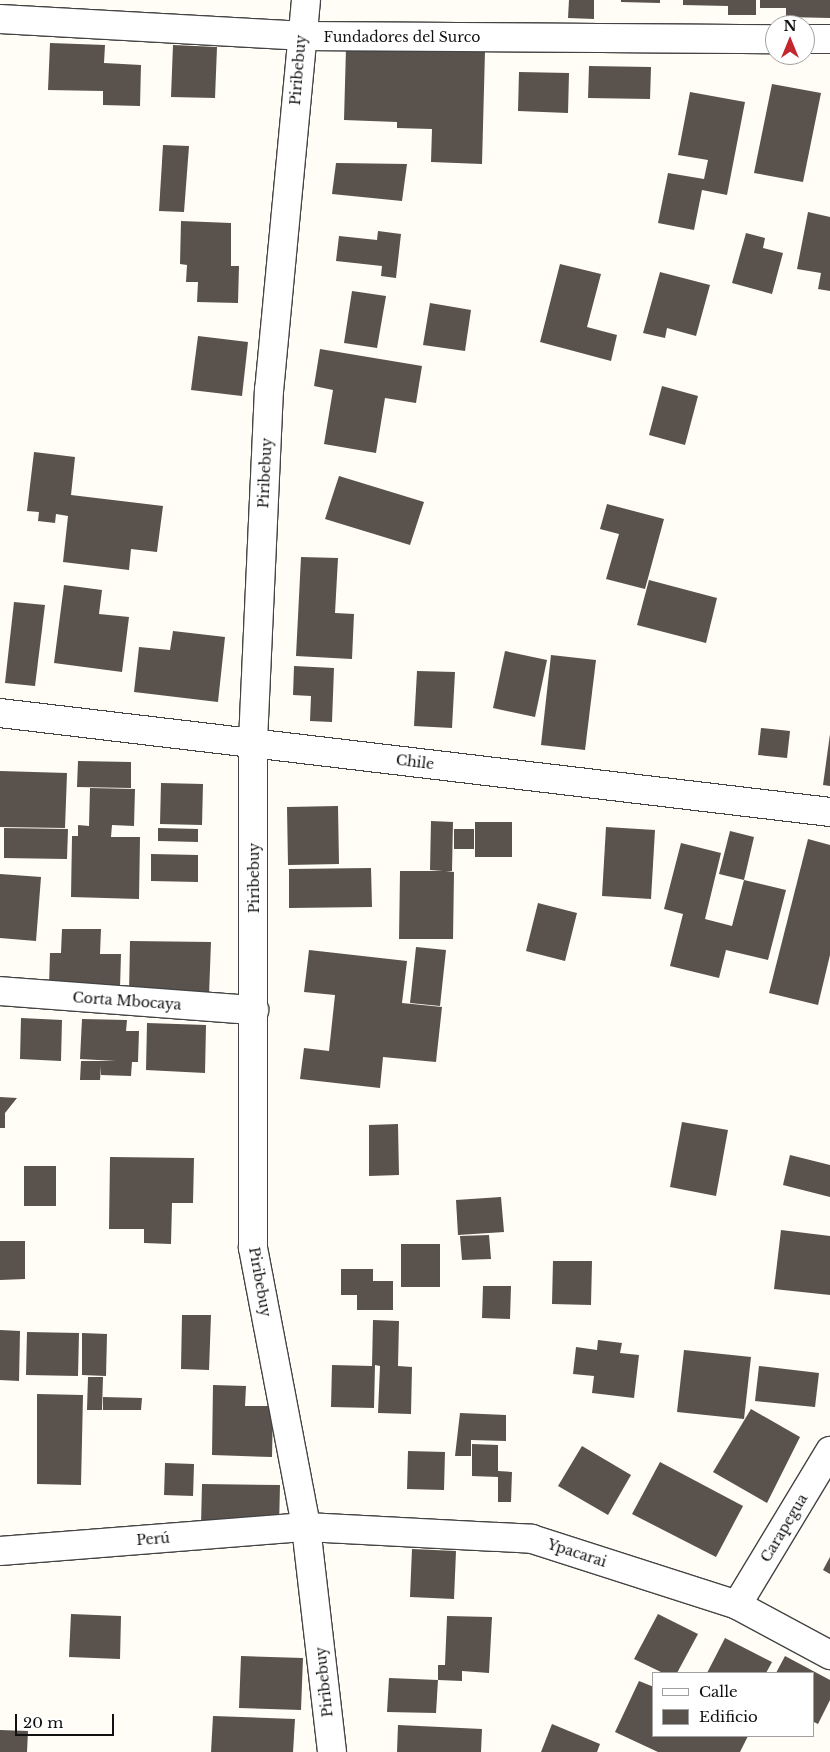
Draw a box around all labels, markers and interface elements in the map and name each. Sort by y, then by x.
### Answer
north arrow [765,15,815,65]
text: N [783,17,797,35]
street label: Fundadores del Surco [324,29,480,45]
street label: Piribebuy [287,34,309,106]
street label: Piribebuy [255,437,275,509]
street label: Chile [395,751,435,773]
street label: Piribebuy [246,843,262,913]
street label: Corta Mbocaya [72,989,182,1013]
street label: Piribebuy [246,1246,274,1318]
street label: Carapegua [757,1491,811,1565]
street label: Perú [136,1529,170,1549]
street label: Ypacarai [545,1536,609,1570]
street label: Piribebuy [312,1646,336,1718]
legend [652,1672,815,1737]
text: Calle [699,1682,738,1701]
scale bar [18,1704,116,1736]
text: Edificio [699,1707,758,1726]
text: 20 m [23,1713,63,1732]

